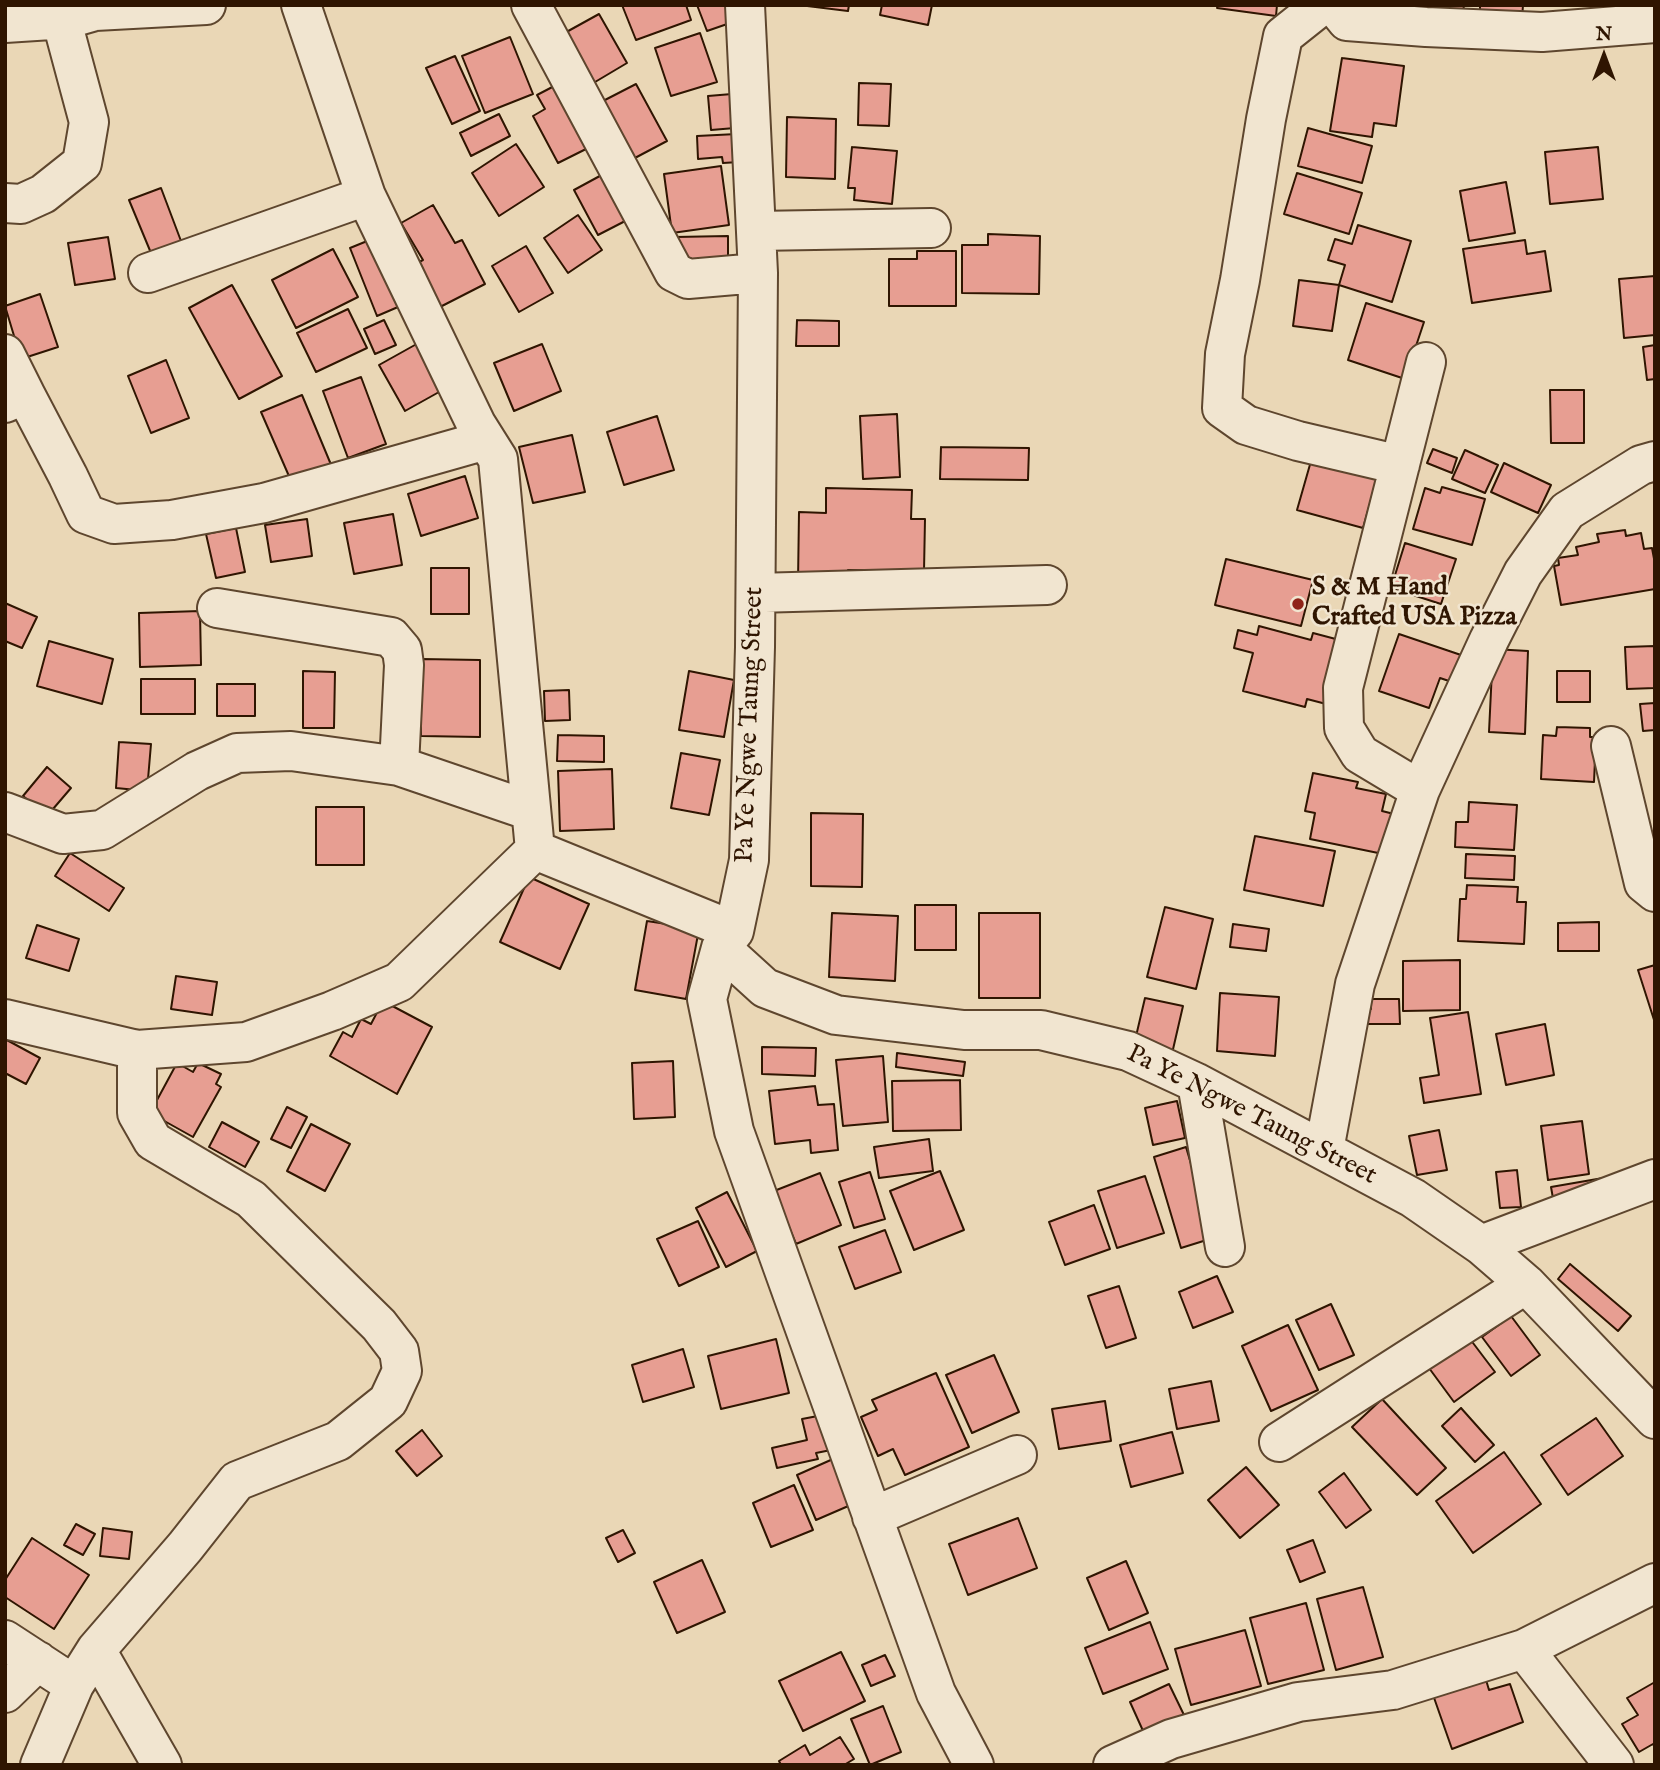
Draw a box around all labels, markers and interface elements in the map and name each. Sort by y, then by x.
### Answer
north arrow [1569,21,1639,91]
text: N [1596,23,1612,47]
place label: S & M Hand Crafted USA Pizza [1312,573,1517,634]
street label: Pa Ye Ngwe Taung Street [731,586,771,864]
marker: S & M Hand Crafted USA Pizza [1290,596,1306,612]
street label: Pa Ye Ngwe Taung Street [1121,1039,1381,1193]

